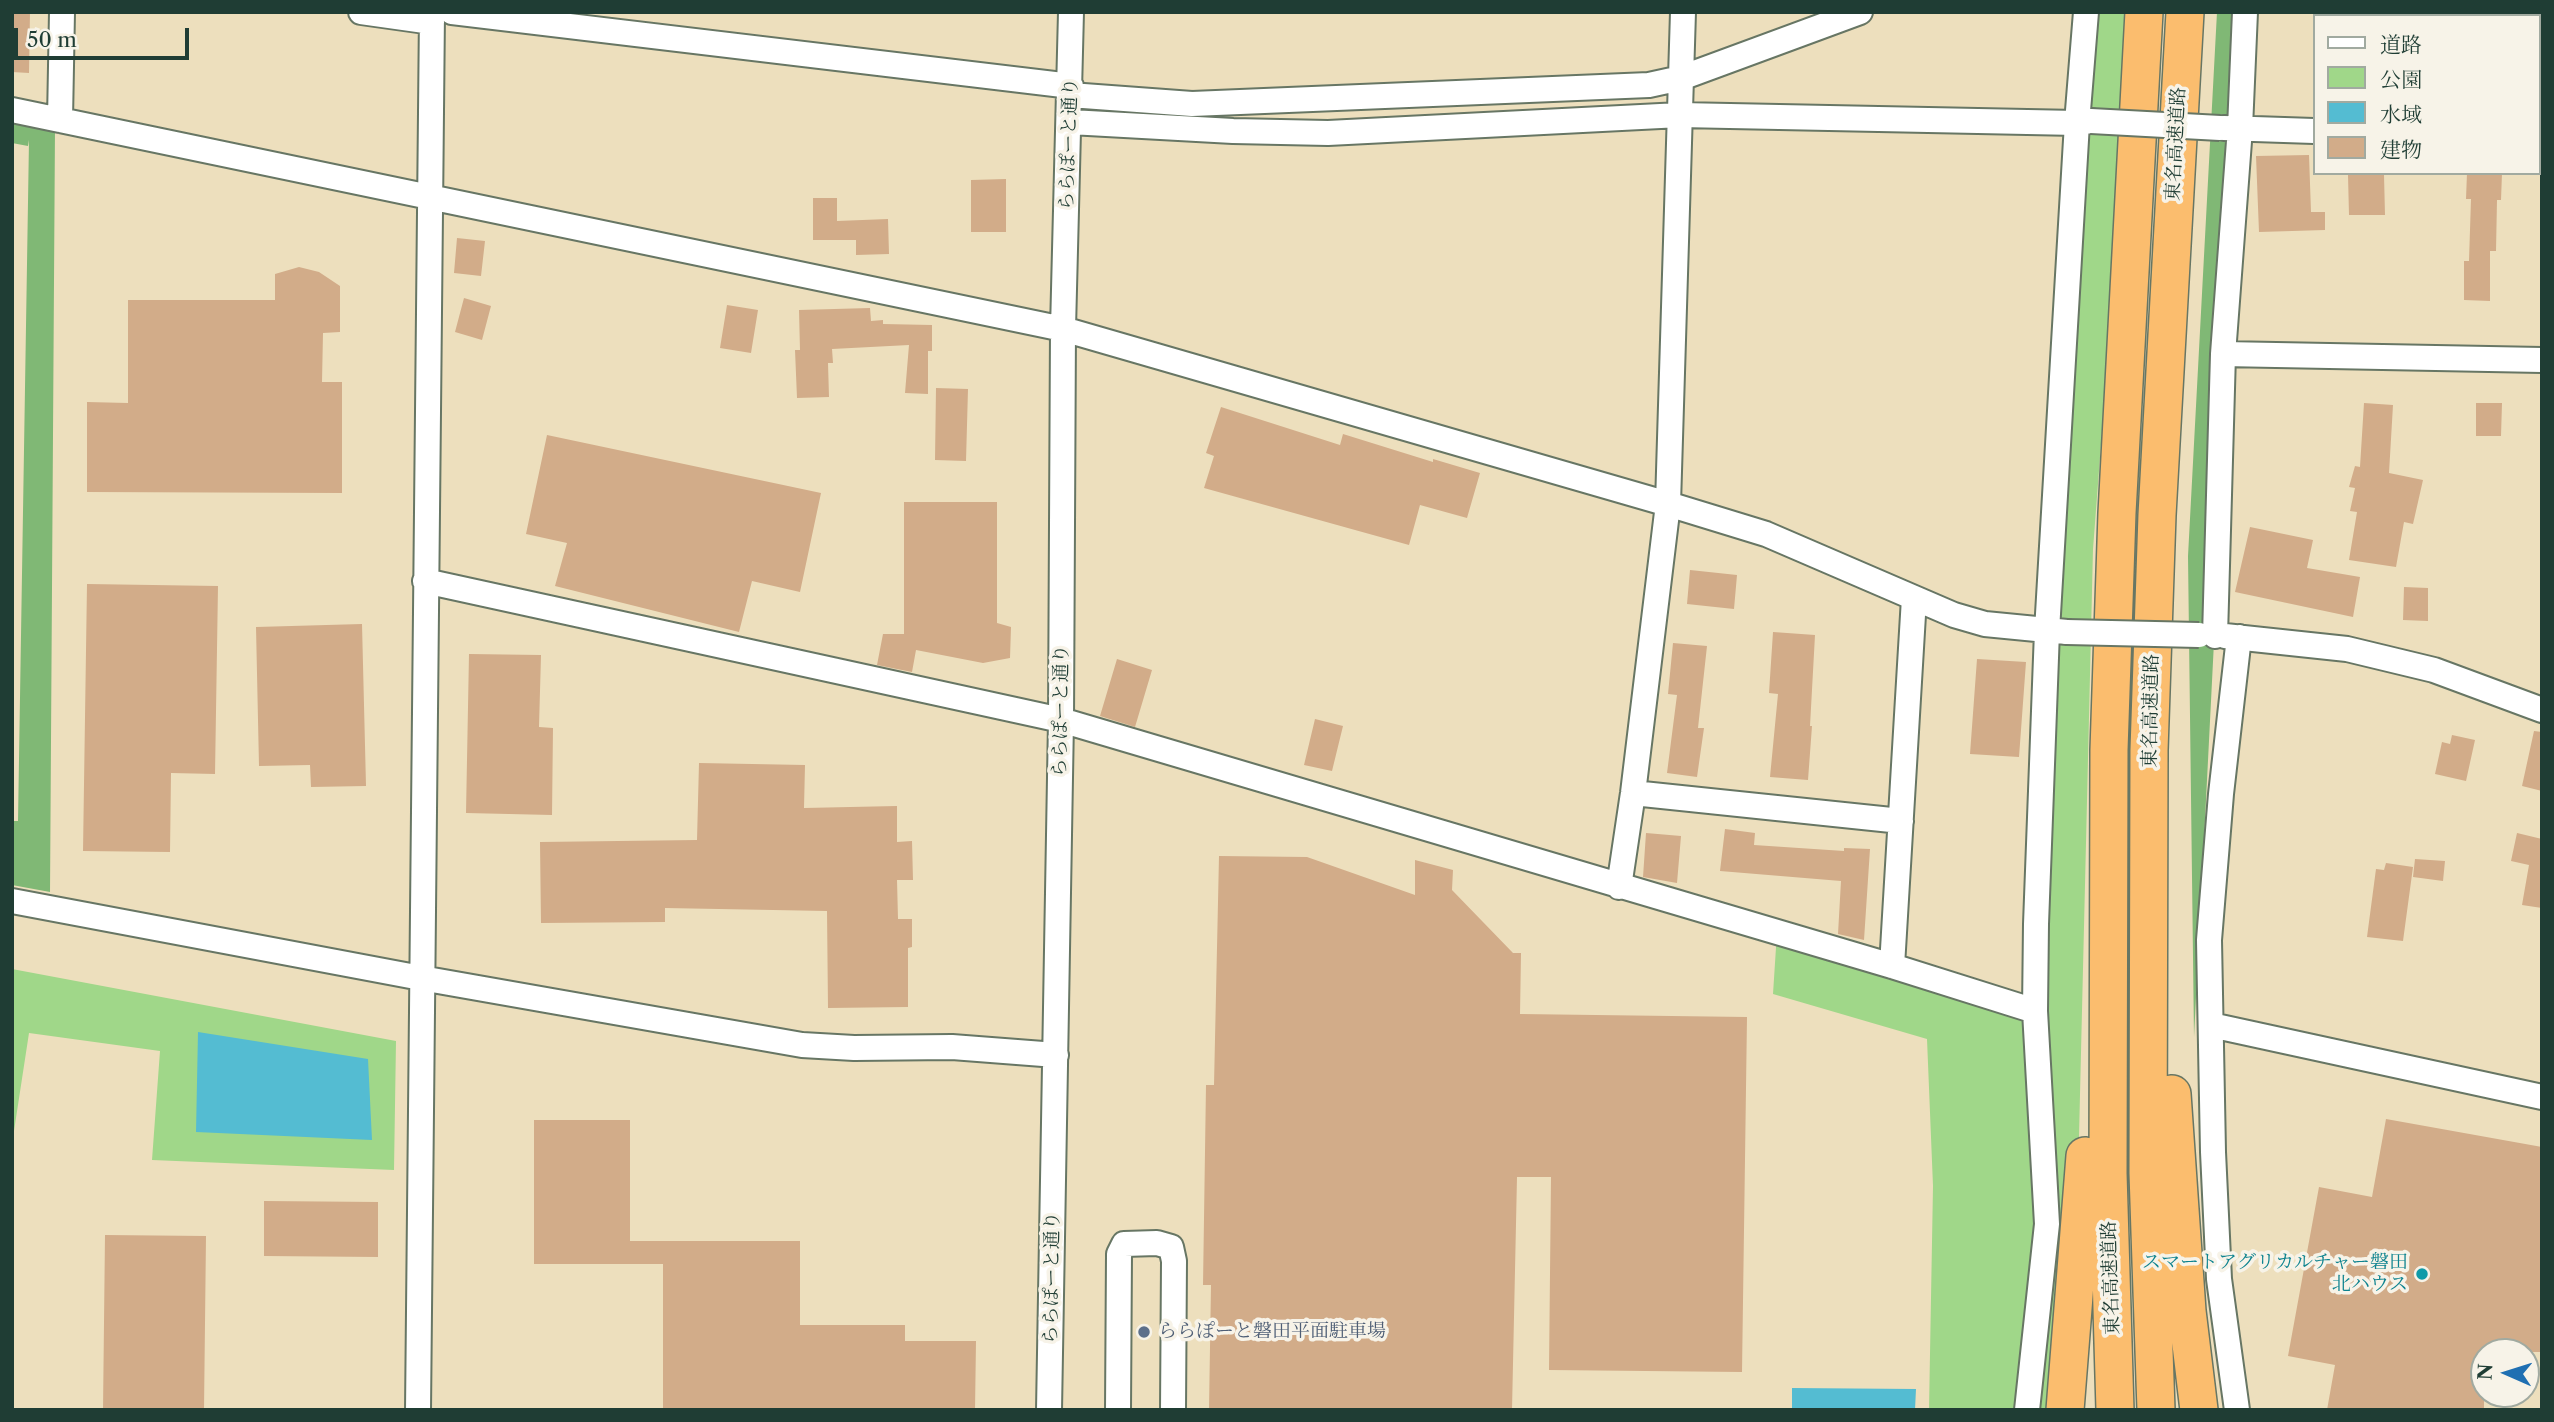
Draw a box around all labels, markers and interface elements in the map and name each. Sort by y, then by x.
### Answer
scale bar [18,14,192,58]
legend [2312,14,2540,175]
text: 50 m [27,27,77,52]
text: 道路 [2380,32,2422,57]
text: 公園 [2380,67,2422,92]
street label: ららぽーと通り [1055,77,1083,211]
street label: 東名高速道路 [2162,86,2190,202]
text: 水域 [2380,102,2422,127]
text: 建物 [2380,137,2422,162]
street label: ららぽーと通り [1048,644,1074,778]
street label: 東名高速道路 [2139,654,2163,768]
street label: ららぽーと通り [1039,1211,1065,1345]
street label: 東名高速道路 [2098,1221,2124,1335]
place label: スマートアグリカルチャー磐田 北ハウス [2142,1252,2408,1296]
marker: スマートアグリカルチャー磐田 北ハウス [2414,1266,2430,1282]
place label: ららぽーと磐田平面駐車場 [1158,1321,1386,1343]
marker: ららぽーと磐田平面駐車場 [1136,1324,1152,1340]
north arrow [2470,1338,2540,1408]
text: N [2474,1363,2497,1381]

